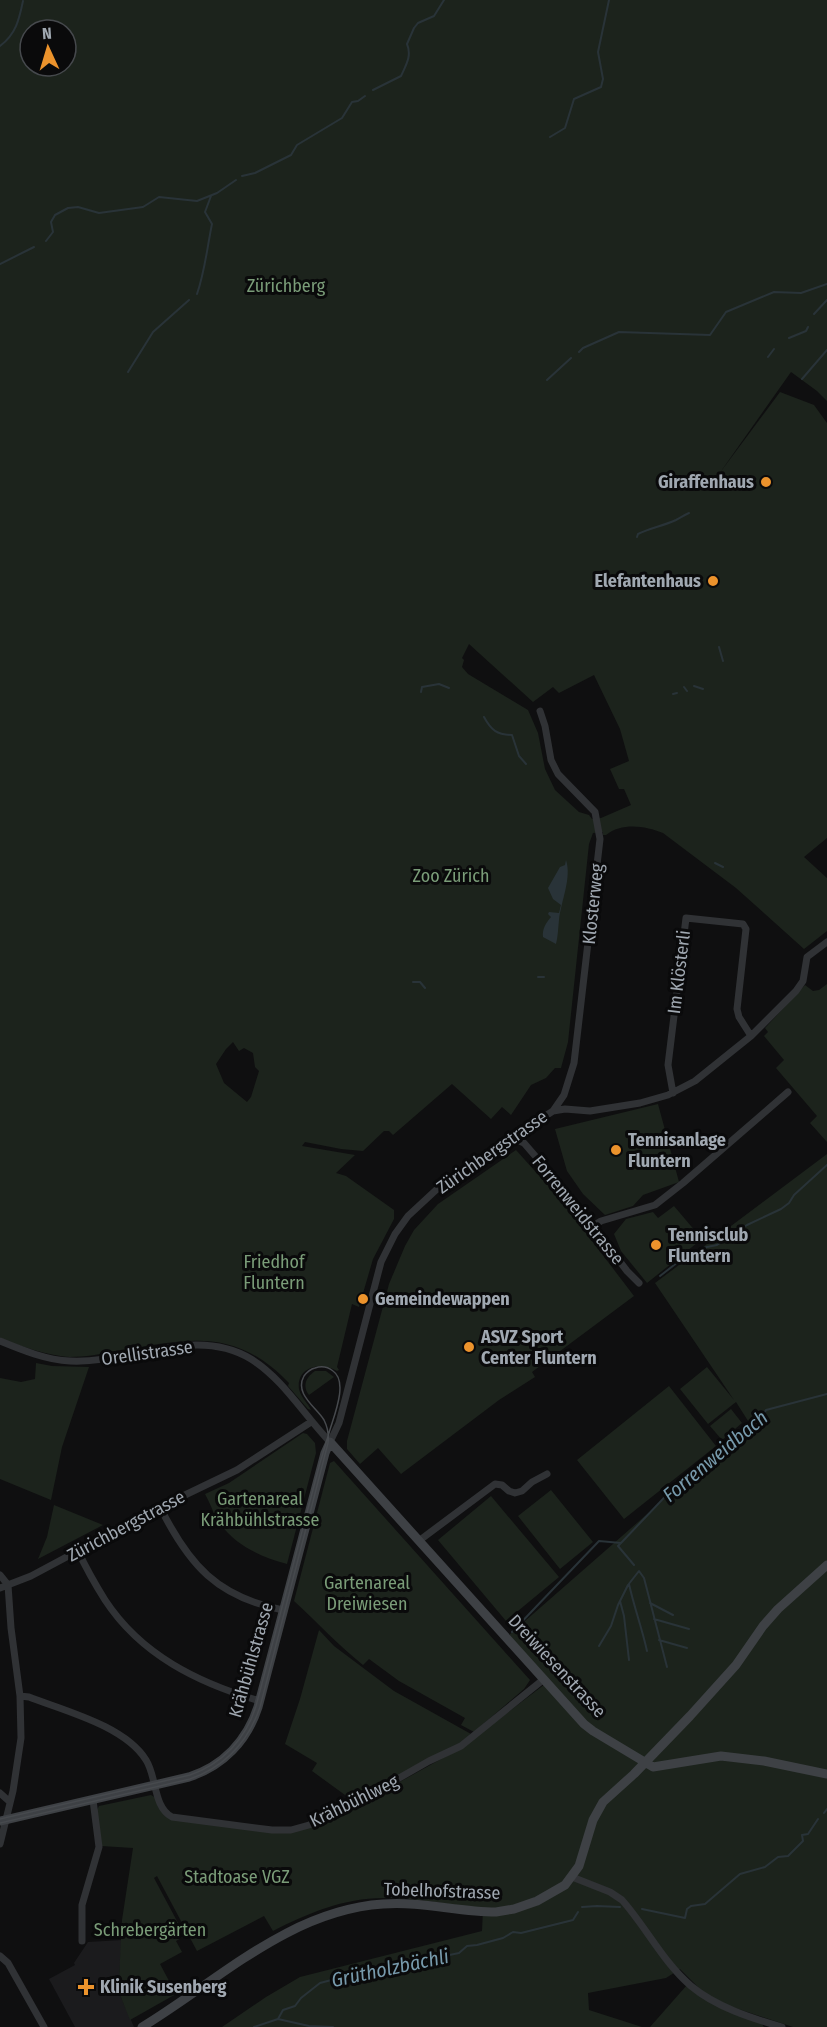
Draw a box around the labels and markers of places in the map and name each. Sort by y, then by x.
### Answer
place label: Giraffenhaus [658,471,754,493]
marker: Giraffenhaus [759,475,773,489]
place label: Elefantenhaus [595,570,701,592]
marker: Elefantenhaus [706,574,720,588]
place label: Tennisanlage Fluntern [628,1129,726,1172]
marker: Tennisanlage Fluntern [609,1143,623,1157]
place label: Tennisclub Fluntern [668,1224,748,1267]
marker: Tennisclub Fluntern [649,1238,663,1252]
place label: Gemeindewappen [375,1288,510,1310]
marker: Gemeindewappen [356,1292,370,1306]
place label: ASVZ Sport Center Fluntern [480,1326,597,1369]
marker: ASVZ Sport Center Fluntern [462,1340,476,1354]
place label: Klinik Susenberg [100,1976,226,1998]
marker: Klinik Susenberg [77,1978,95,1996]

